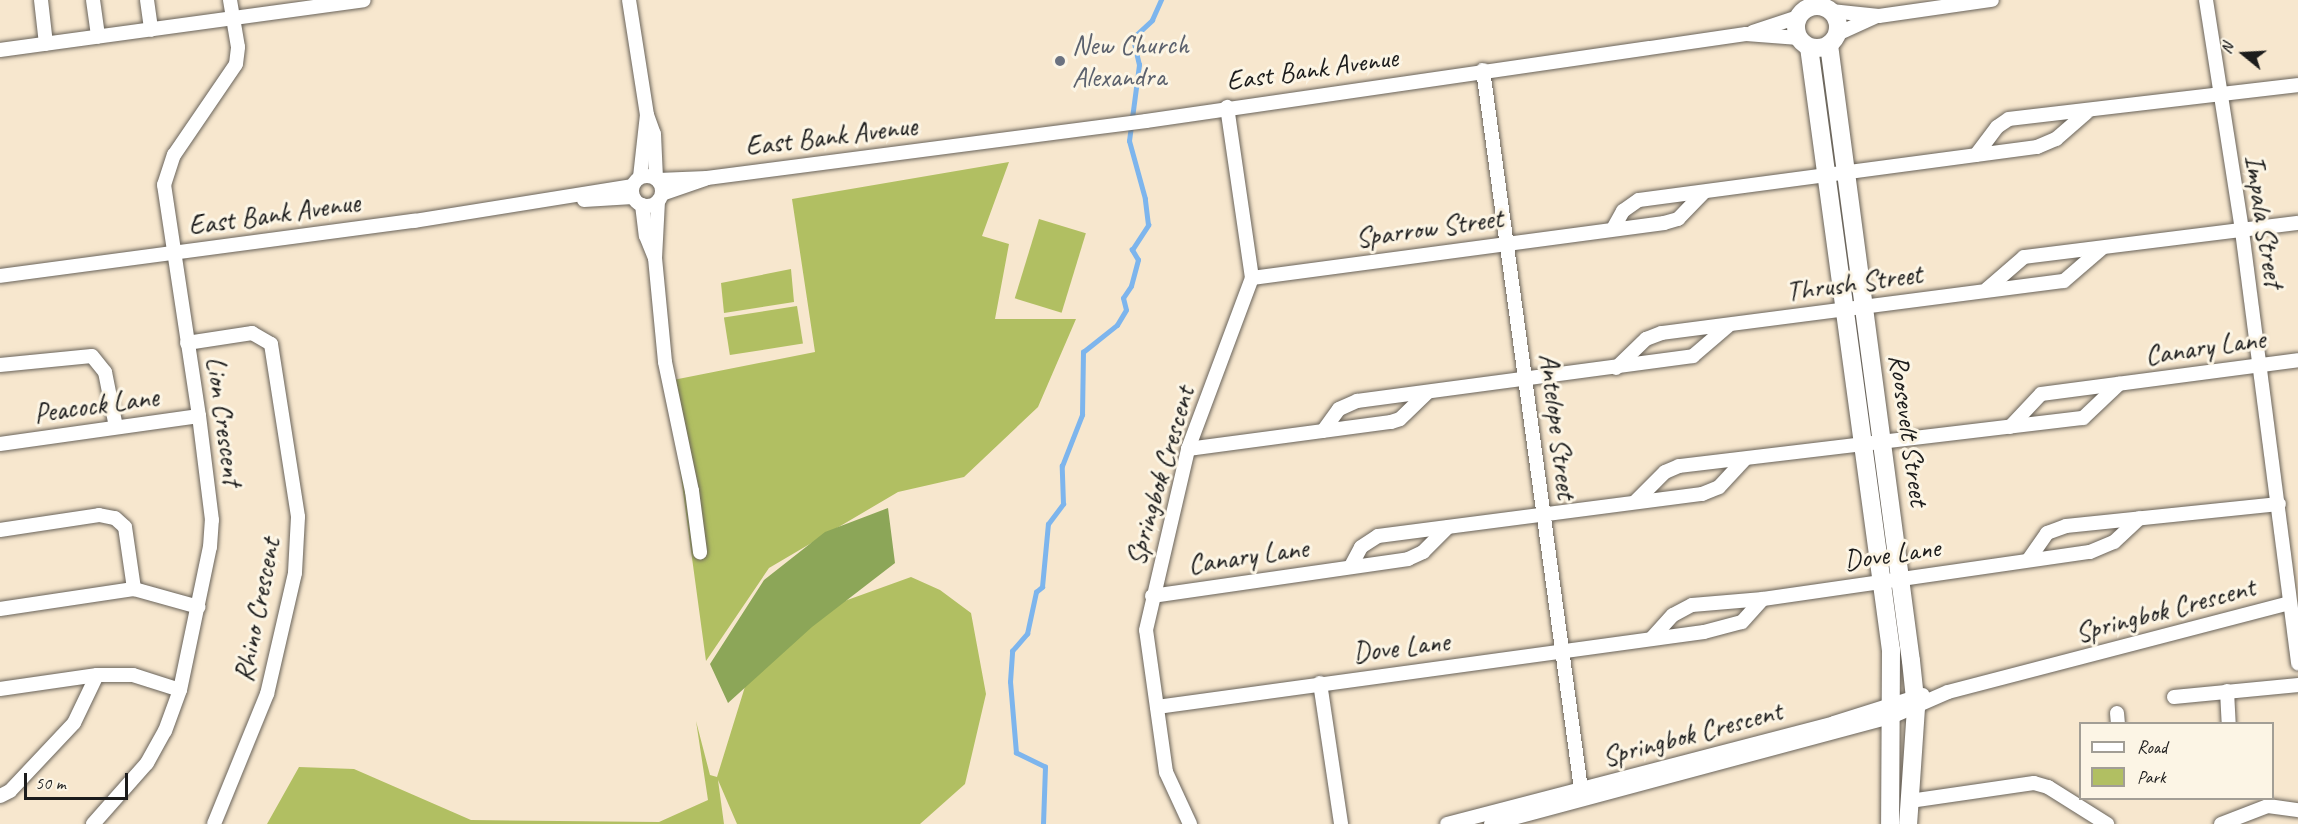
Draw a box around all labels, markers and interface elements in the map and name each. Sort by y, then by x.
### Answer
north arrow [2214,24,2274,84]
place label: New Church Alexandra [1072,28,1189,94]
street label: East Bank Avenue [1224,40,1400,98]
text: N [2216,41,2238,56]
marker: New Church Alexandra [1053,54,1067,68]
street label: East Bank Avenue [743,109,919,163]
street label: Impala Street [2237,152,2291,290]
street label: East Bank Avenue [186,185,362,243]
street label: Sparrow Street [1353,201,1505,255]
street label: Thrush Street [1784,257,1924,309]
street label: Canary Lane [2142,322,2268,372]
street label: Antelope Street [1532,351,1584,501]
street label: Roosevelt Street [1882,352,1936,508]
street label: Lion Crescent [198,354,250,488]
street label: Peacock Lane [32,380,160,430]
street label: Springbok Crescent [1118,383,1202,569]
street label: Canary Lane [1185,531,1311,581]
street label: Dove Lane [1841,531,1943,577]
street label: Rhino Crescent [227,535,287,685]
street label: Springbok Crescent [2072,570,2258,650]
street label: Dove Lane [1351,624,1451,670]
street label: Springbok Crescent [1599,694,1785,774]
legend [2079,722,2274,800]
text: Road [2137,736,2167,758]
scale bar [27,761,130,799]
text: Park [2137,766,2166,788]
text: 50 m [35,772,66,794]

